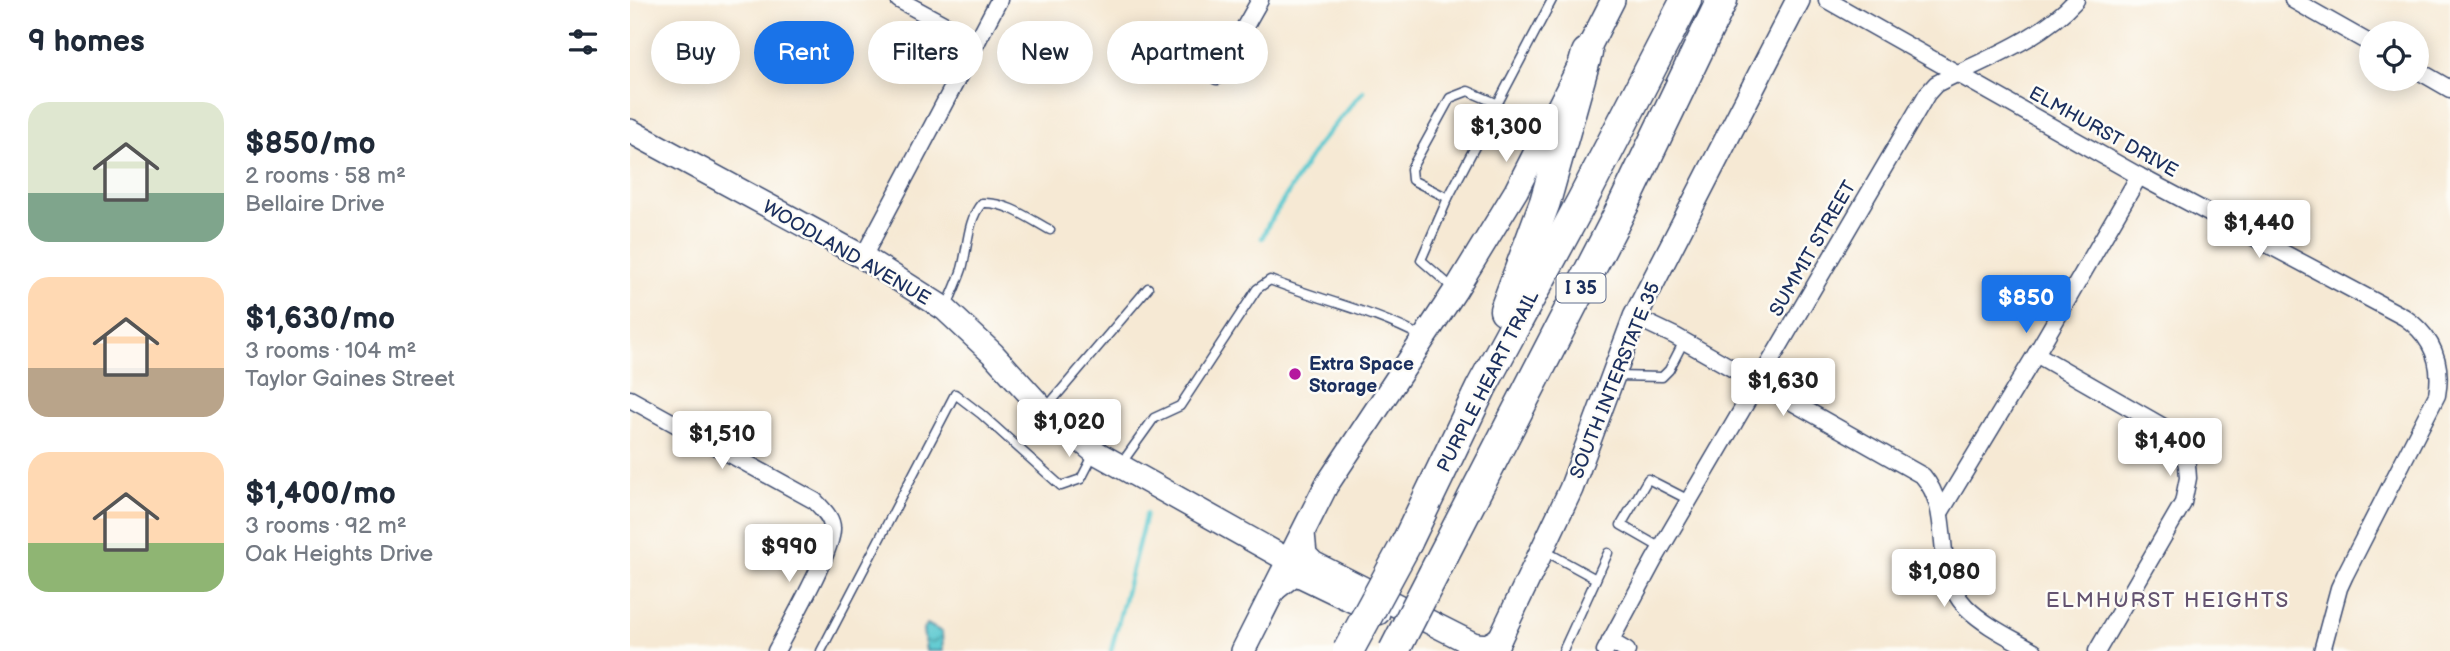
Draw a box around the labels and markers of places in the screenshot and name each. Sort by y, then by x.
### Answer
pin: $1,300 [1449,104,1563,164]
pin: $1,440 [2202,201,2316,260]
pin: $850 [1985,276,2067,335]
place label: Extra Space Storage [1309,353,1414,398]
pin: $1,630 [1726,358,1840,418]
marker: Extra Space Storage [1287,366,1303,382]
pin: $1,020 [1012,400,1126,459]
pin: $1,510 [665,412,779,471]
pin: $1,400 [2113,419,2227,478]
pin: $990 [748,524,830,584]
pin: $1,080 [1887,550,2001,609]

